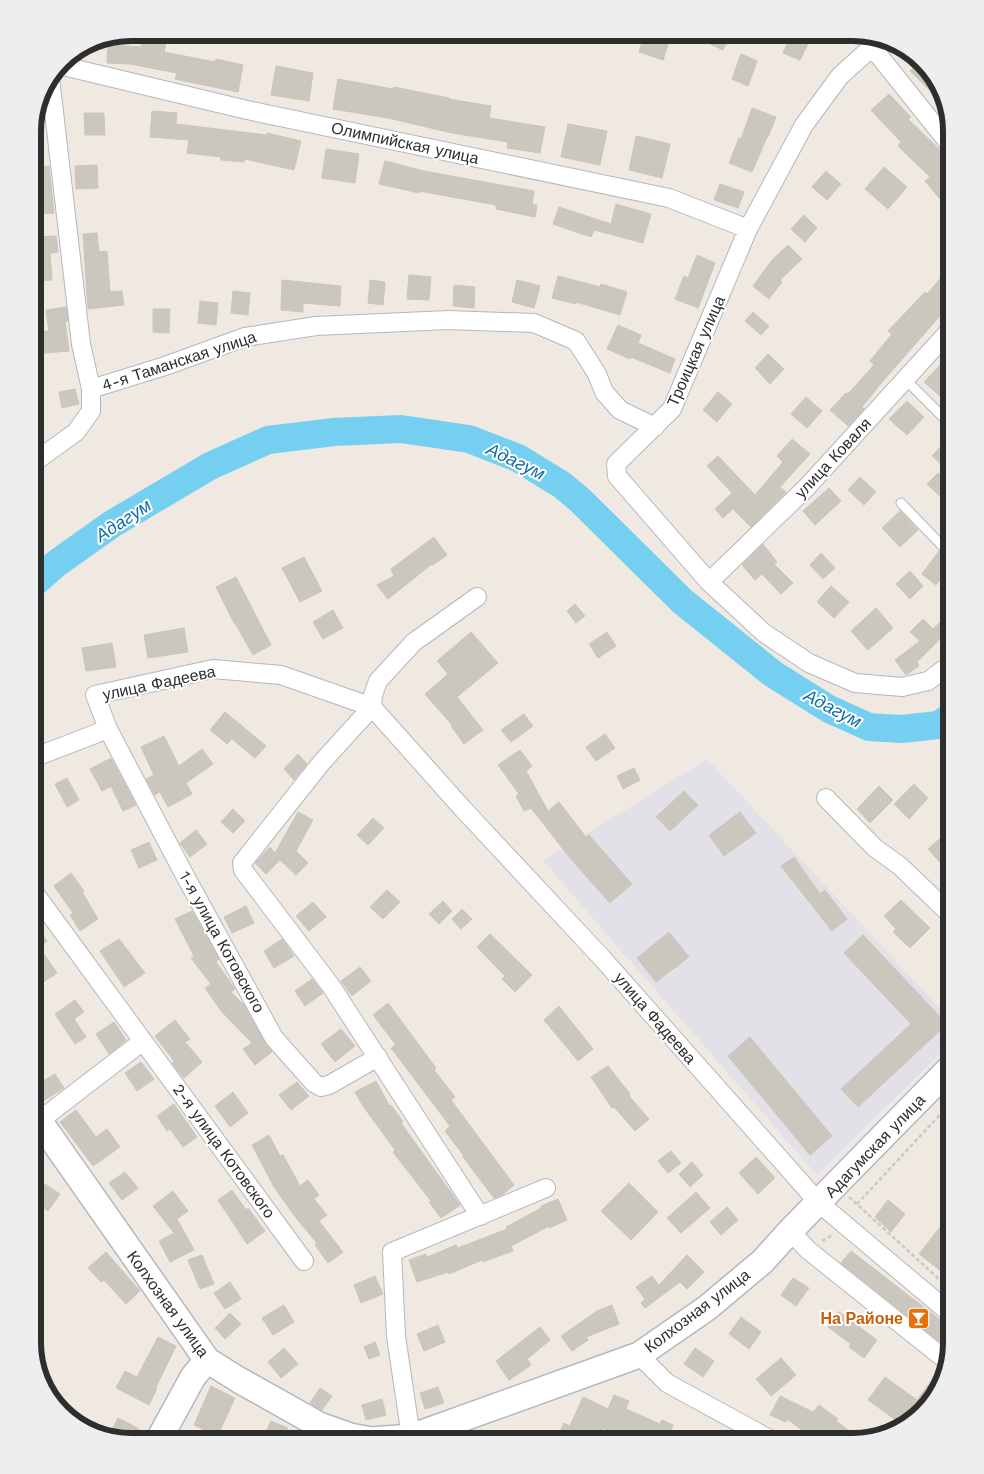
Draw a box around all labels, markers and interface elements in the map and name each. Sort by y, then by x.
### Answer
street label: Олимпийская улица [329,118,481,168]
street label: Троицкая улица [663,293,729,409]
street label: 4-я Таманская улица [99,327,259,395]
street label: улица Коваля [791,414,875,502]
water label: Адагум [483,437,549,484]
water label: Адагум [90,494,155,546]
street label: улица Фадеева [101,662,217,704]
water label: Адагум [800,684,865,732]
street label: 1-я улица Котовского [175,868,269,1016]
street label: улица Фадеева [610,968,700,1068]
street label: 2-я улица Котовского [169,1080,279,1222]
street label: Адагумская улица [821,1090,929,1201]
street label: Колхозная улица [123,1247,213,1361]
street label: Колхозная улица [641,1265,753,1357]
bar icon: На Районе [907,1306,931,1330]
place label: На Районе [820,1309,903,1328]

